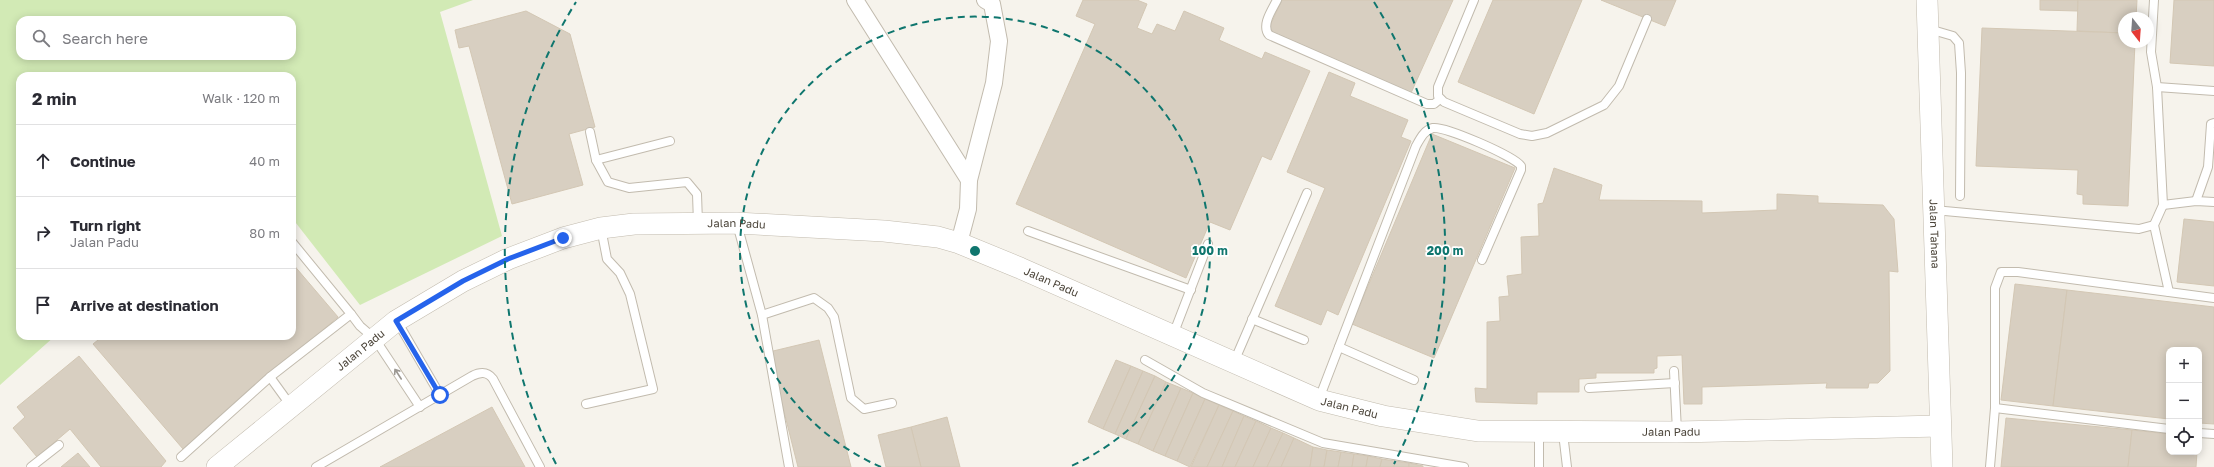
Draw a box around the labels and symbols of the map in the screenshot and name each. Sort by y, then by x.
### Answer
north arrow [2118,12,2154,48]
street label: Jalan Tahana [1927,199,1943,269]
street label: Jalan Padu [707,216,766,231]
route end [554,229,572,247]
text: 100 m [1192,243,1228,258]
text: 200 m [1427,243,1463,258]
centre of rings [968,244,982,258]
street label: Jalan Padu [1022,264,1081,299]
street label: Jalan Padu [333,326,387,373]
one-way arrow [394,368,402,380]
route start [431,386,449,404]
street label: Jalan Padu [1320,394,1379,420]
street label: Jalan Padu [1642,424,1700,438]

